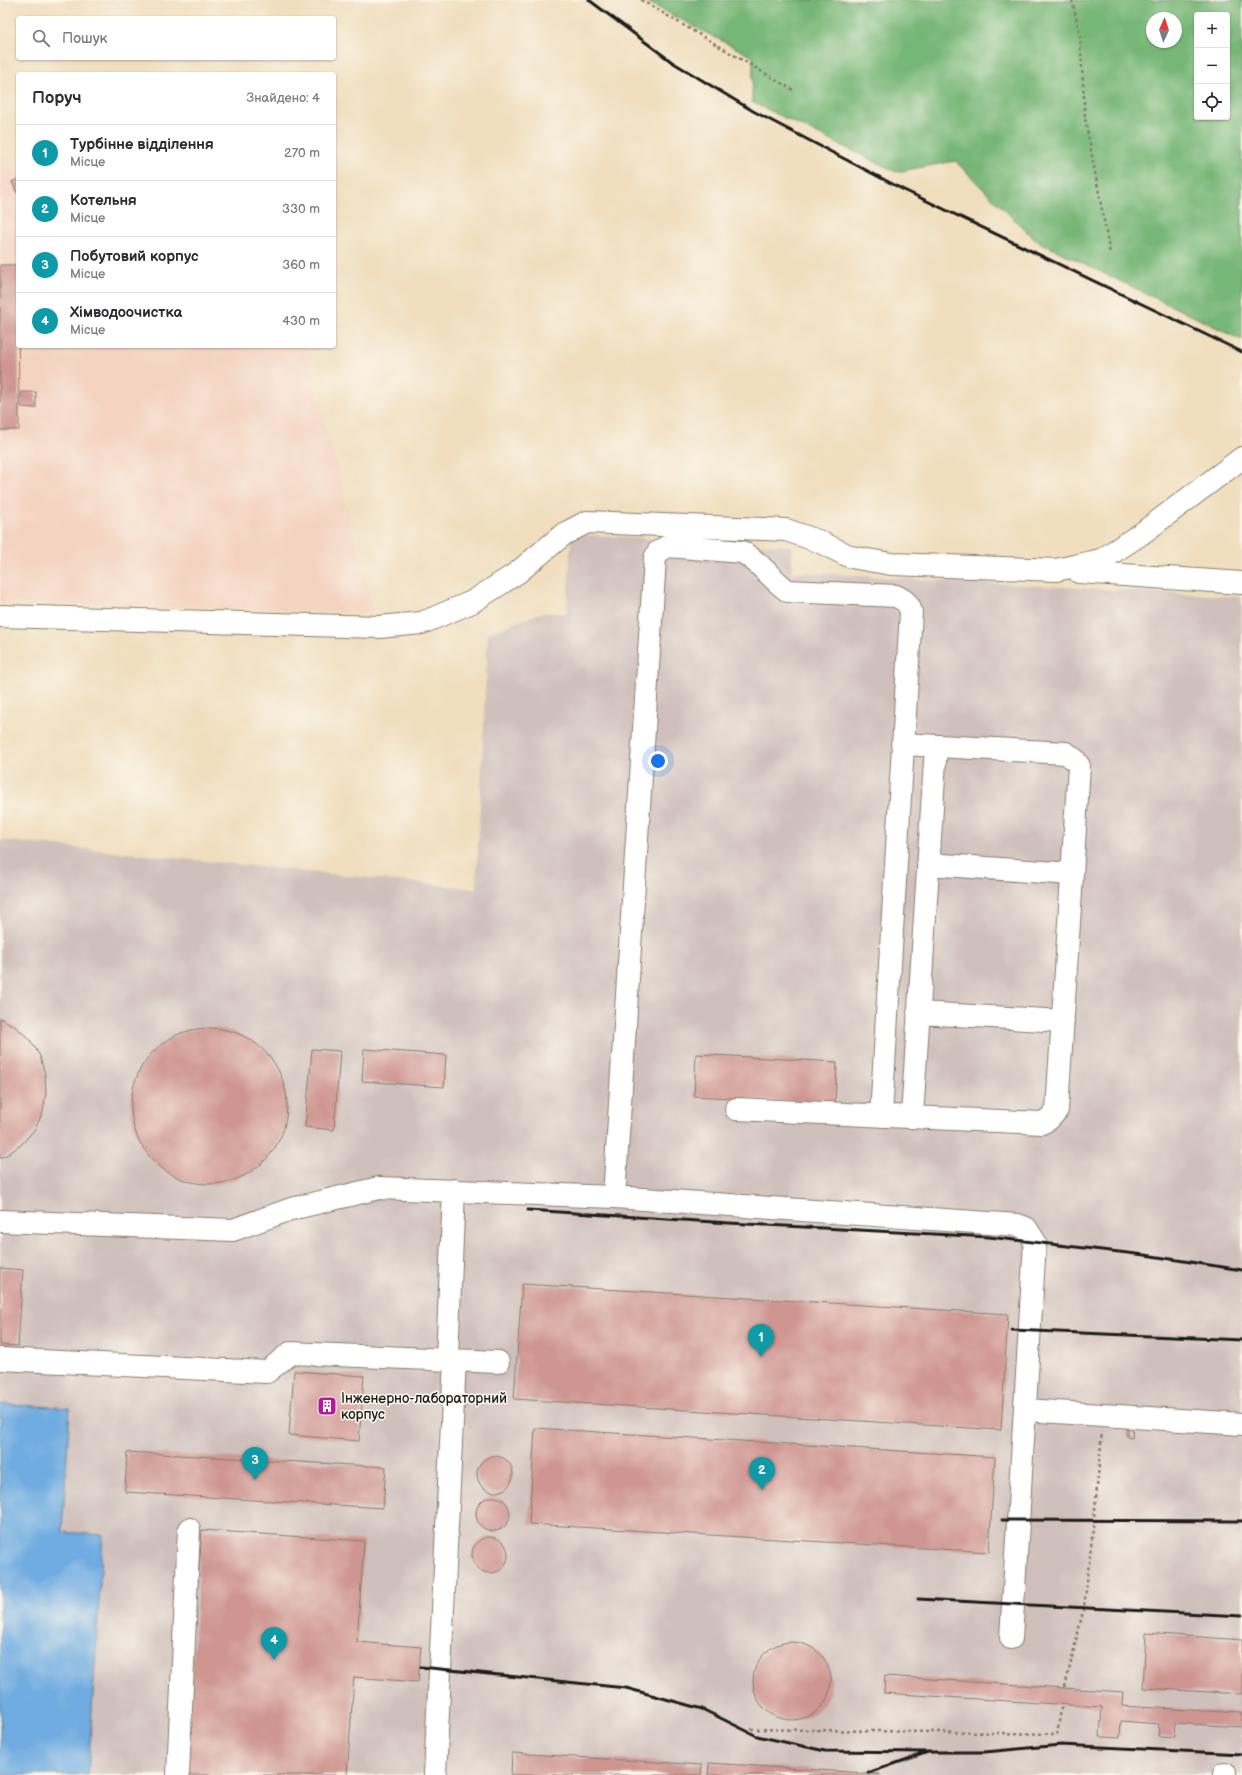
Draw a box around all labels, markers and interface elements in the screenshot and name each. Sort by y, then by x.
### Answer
north arrow [1146,12,1182,48]
map controls [1194,12,1230,120]
button: + [1194,12,1230,48]
search box [16,16,336,60]
icon: search [30,27,52,49]
text: Пошук [62,29,108,48]
button: − [1194,48,1230,84]
button: locate [1194,84,1230,120]
text: Поруч [32,88,82,108]
text: Знайдено: 4 [247,90,320,106]
text: Турбінне відділення [70,135,214,154]
text: 1 [42,145,48,161]
text: 270 m [284,145,320,161]
text: Місце [70,154,105,170]
text: Котельня [70,191,137,210]
text: 2 [41,201,49,217]
text: 330 m [282,201,320,217]
text: Місце [70,210,105,226]
text: Побутовий корпус [70,247,199,266]
text: 3 [41,257,49,273]
text: 360 m [282,257,320,273]
text: Місце [70,266,105,282]
text: Хімводоочистка [70,303,182,322]
text: 4 [41,313,49,329]
text: 430 m [282,313,320,329]
text: Місце [70,322,105,338]
your location [648,751,668,771]
pin: 1 [748,1324,774,1357]
place label: Інженерно-лабораторний корпус [341,1390,507,1423]
building icon: Інженерно-лабораторний корпус [316,1395,338,1417]
pin: 3 [242,1447,268,1480]
pin: 2 [749,1457,775,1490]
pin: 4 [261,1627,287,1660]

